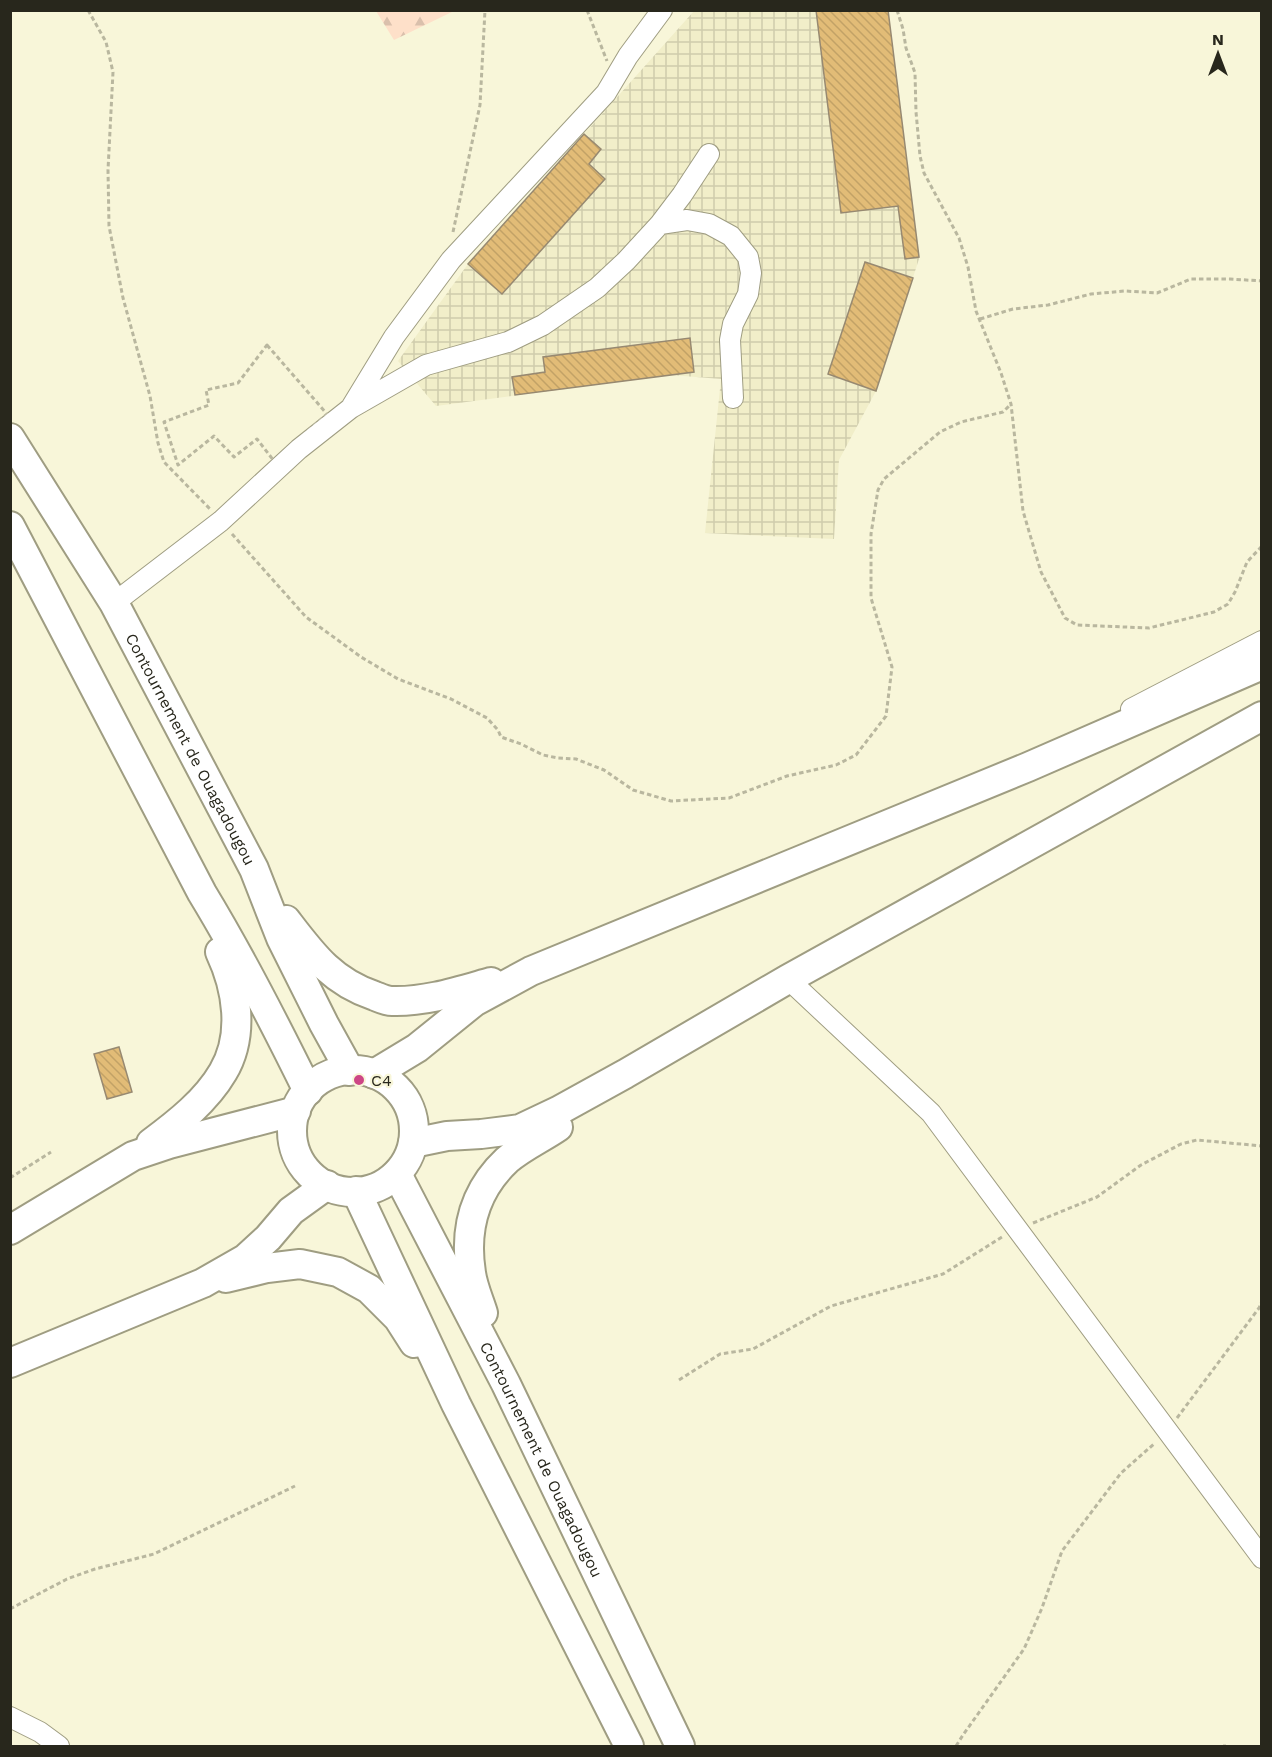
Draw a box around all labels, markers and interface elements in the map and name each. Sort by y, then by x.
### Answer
north arrow [1188,24,1248,84]
text: N [1212,30,1224,49]
street label: Contournement de Ouagadougou [122,630,259,868]
place label: C4 [371,1071,392,1090]
marker: C4 [352,1073,366,1087]
street label: Contournement de Ouagadougou [476,1339,606,1580]

